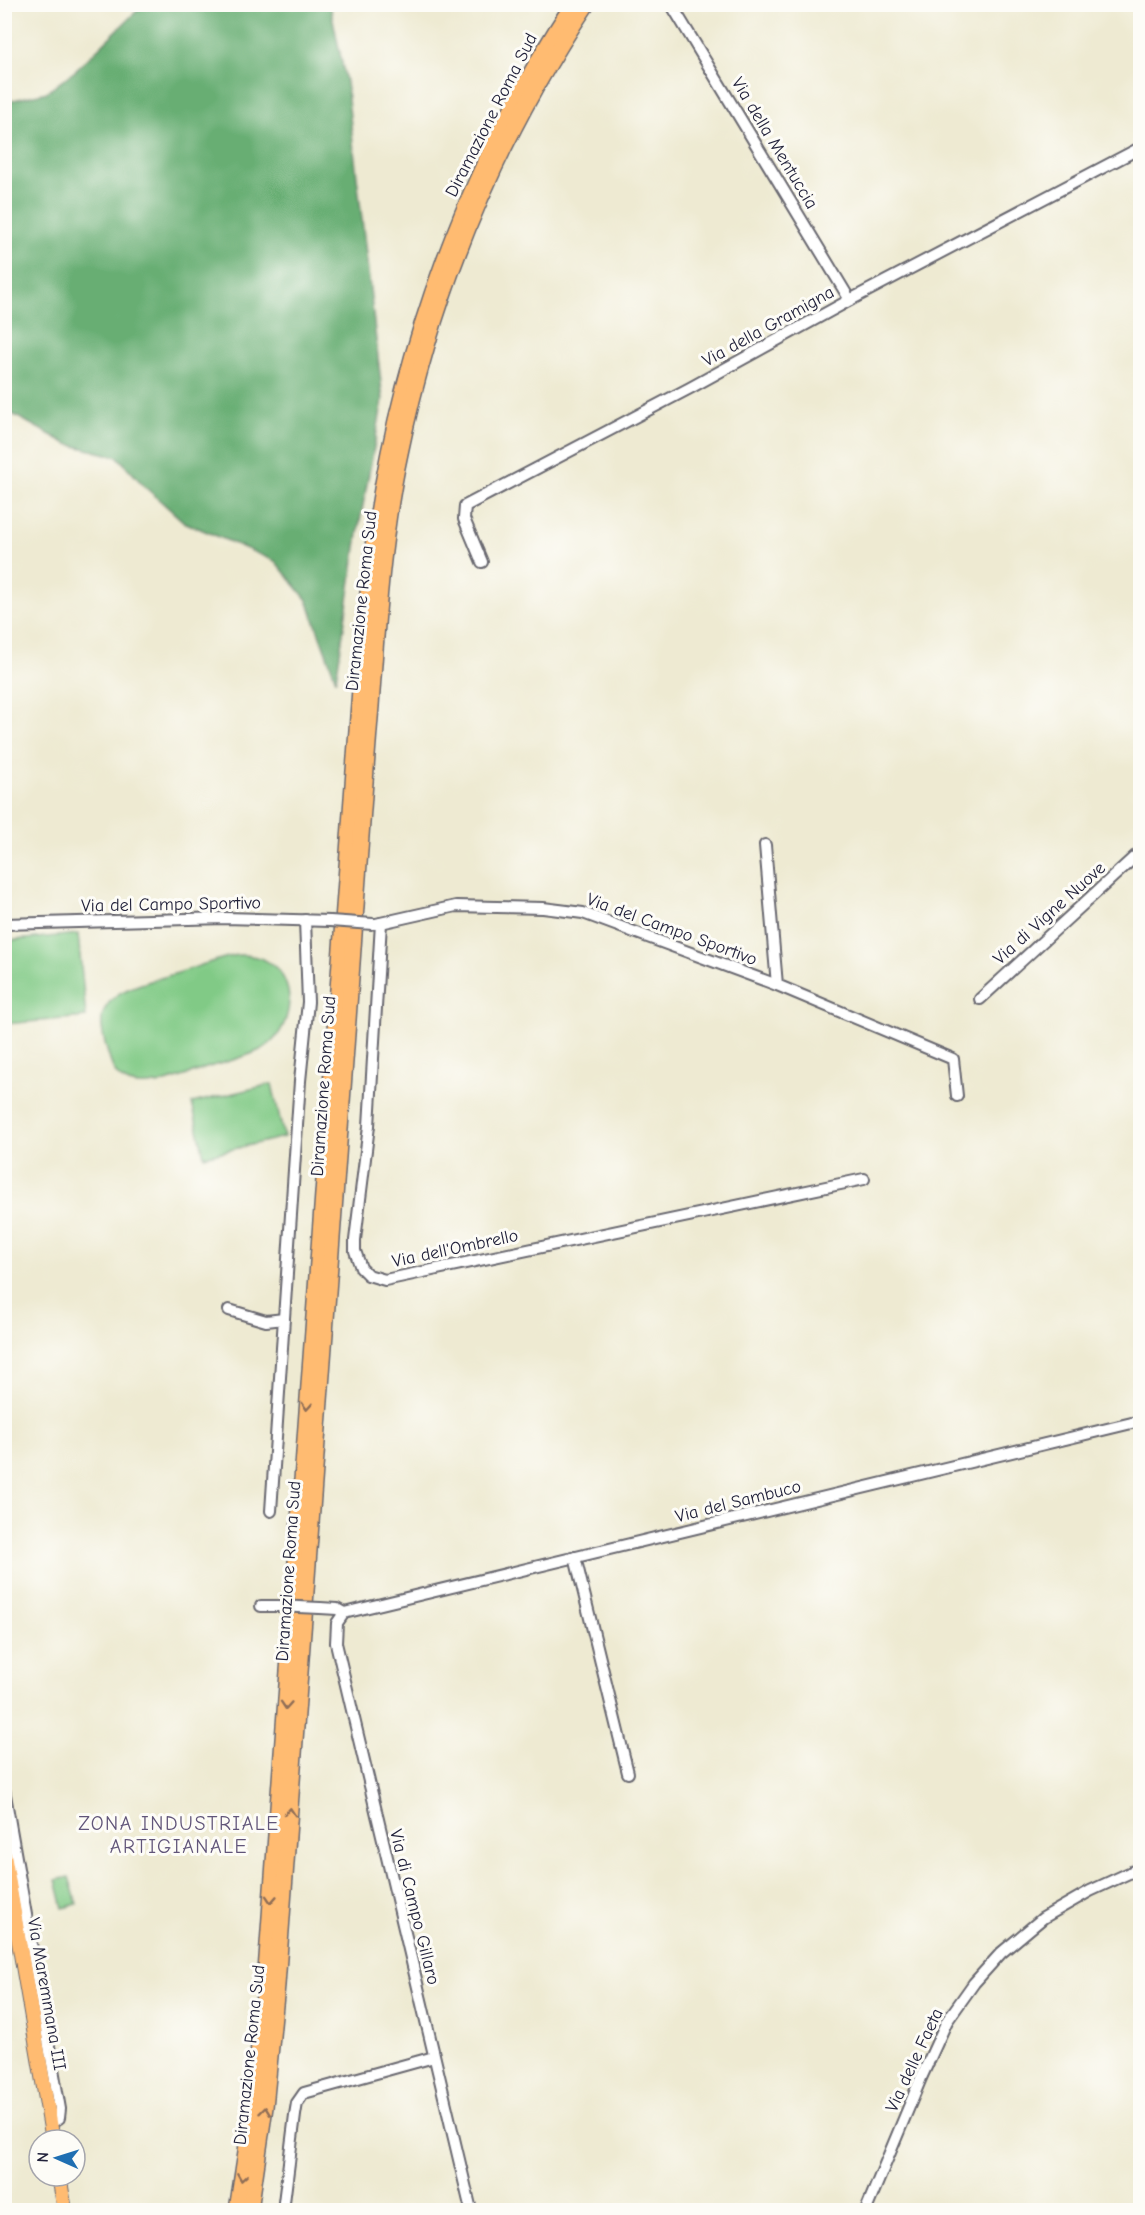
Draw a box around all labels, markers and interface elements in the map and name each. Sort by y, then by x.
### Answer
street label: Diramazione Roma Sud [441,30,542,201]
street label: Via della Mentuccia [727,74,822,213]
street label: Via della Gramigna [699,281,838,371]
street label: Diramazione Roma Sud [342,510,381,692]
street label: Via di Vigne Nuove [989,858,1110,969]
street label: Via del Campo Sportivo [584,889,760,970]
street label: Via del Campo Sportivo [81,892,261,917]
street label: Diramazione Roma Sud [307,995,340,1177]
street label: Via dell'Ombrello [390,1225,520,1272]
one-way arrow [301,1401,314,1410]
street label: Via del Sambuco [673,1476,803,1527]
street label: Diramazione Roma Sud [272,1480,305,1662]
one-way arrow [279,1701,292,1710]
one-way arrow [283,1808,296,1817]
district label: ZONA INDUSTRIALE ARTIGIANALE [78,1812,280,1858]
street label: Via di Campo Gillaro [385,1827,444,1987]
one-way arrow [265,1895,278,1904]
street label: Via Maremmana III [23,1916,70,2072]
street label: Diramazione Roma Sud [230,1964,269,2146]
street label: Via delle Faeta [881,2005,948,2115]
one-way arrow [258,2107,270,2116]
north arrow [27,2128,87,2188]
text: N [34,2152,52,2163]
one-way arrow [237,2172,249,2182]

